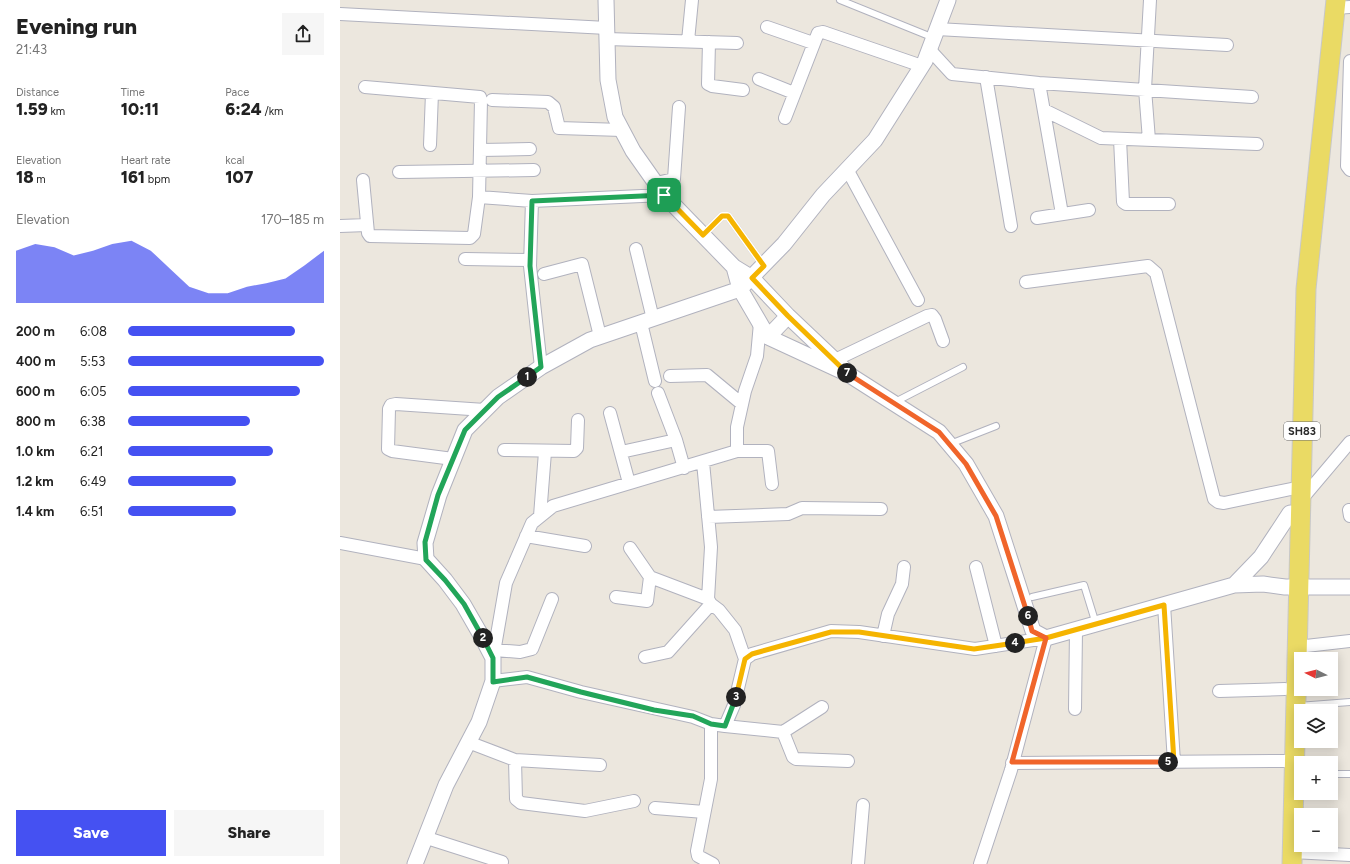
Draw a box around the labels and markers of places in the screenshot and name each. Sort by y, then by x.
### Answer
pin [647,178,681,212]
pin: 7 [837,363,857,383]
pin: 1 [517,367,537,387]
pin: 6 [1018,606,1038,626]
pin: 2 [473,628,493,648]
pin: 4 [1005,633,1025,653]
pin: 3 [726,687,746,707]
pin: 5 [1158,752,1178,772]

